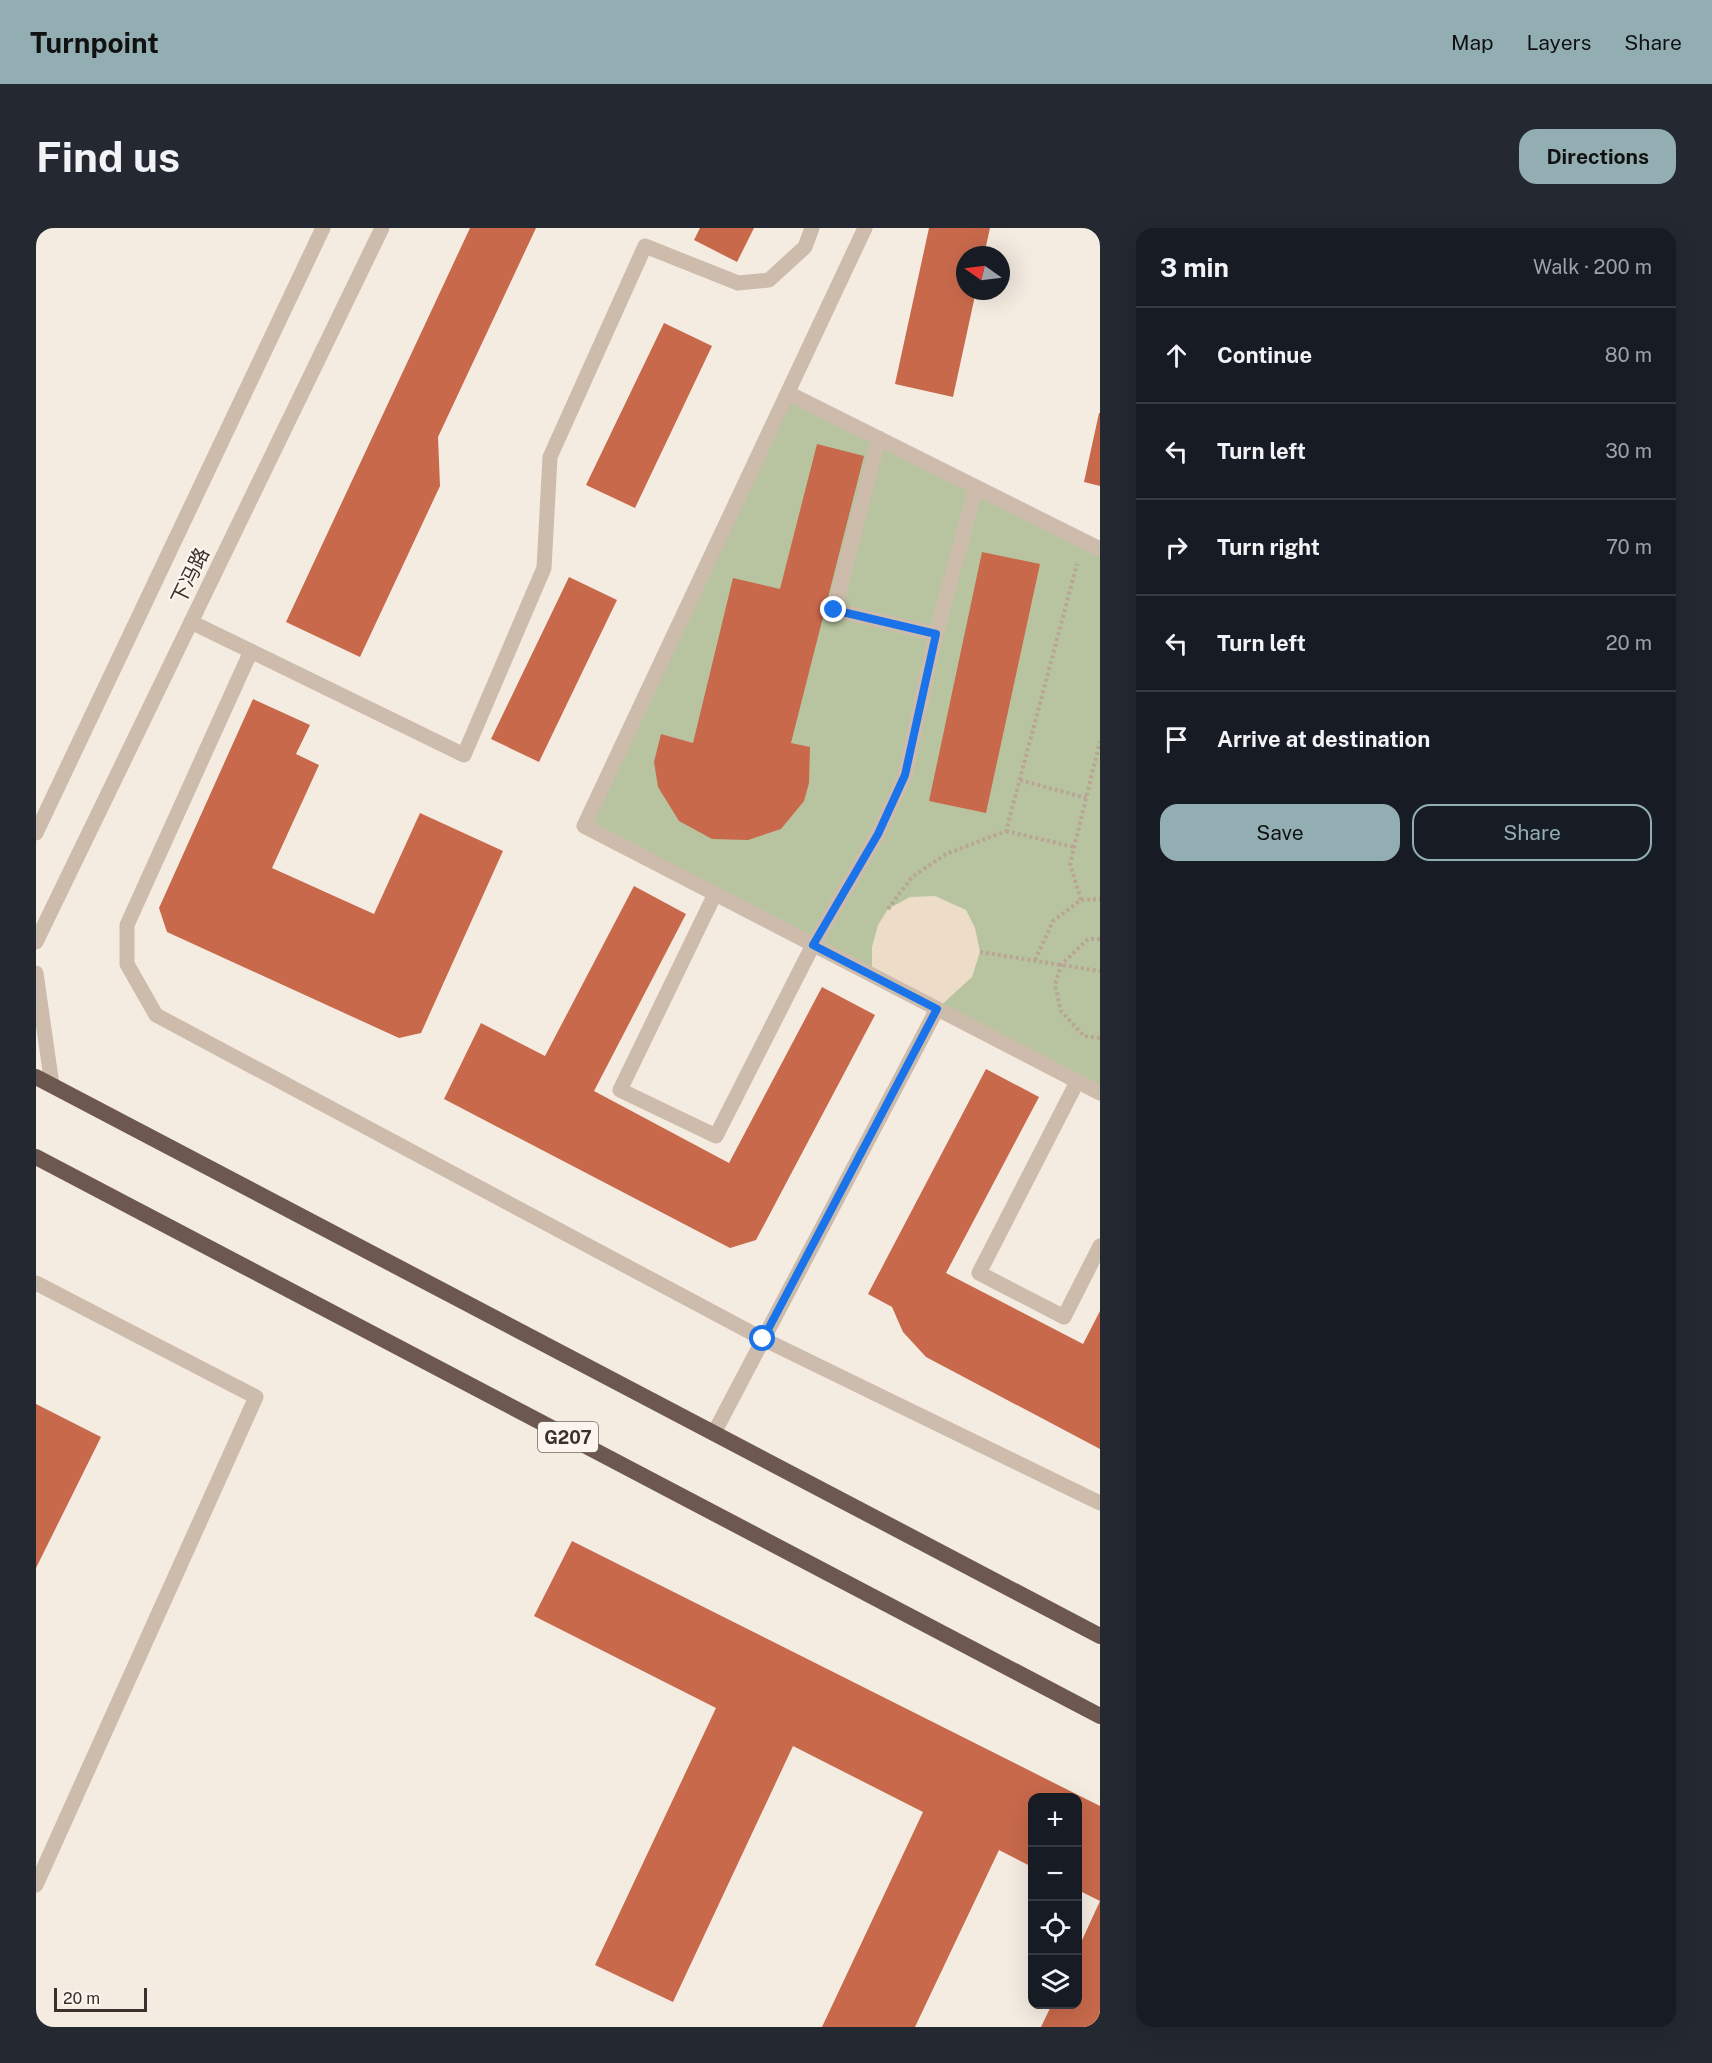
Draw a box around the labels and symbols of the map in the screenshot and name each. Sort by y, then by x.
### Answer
north arrow [956,246,1010,300]
street label: 下冯路 [166,544,214,608]
route end [820,596,846,622]
route start [749,1325,775,1351]
road number: G207 [538,1422,598,1452]
scale bar [54,1985,147,2012]

